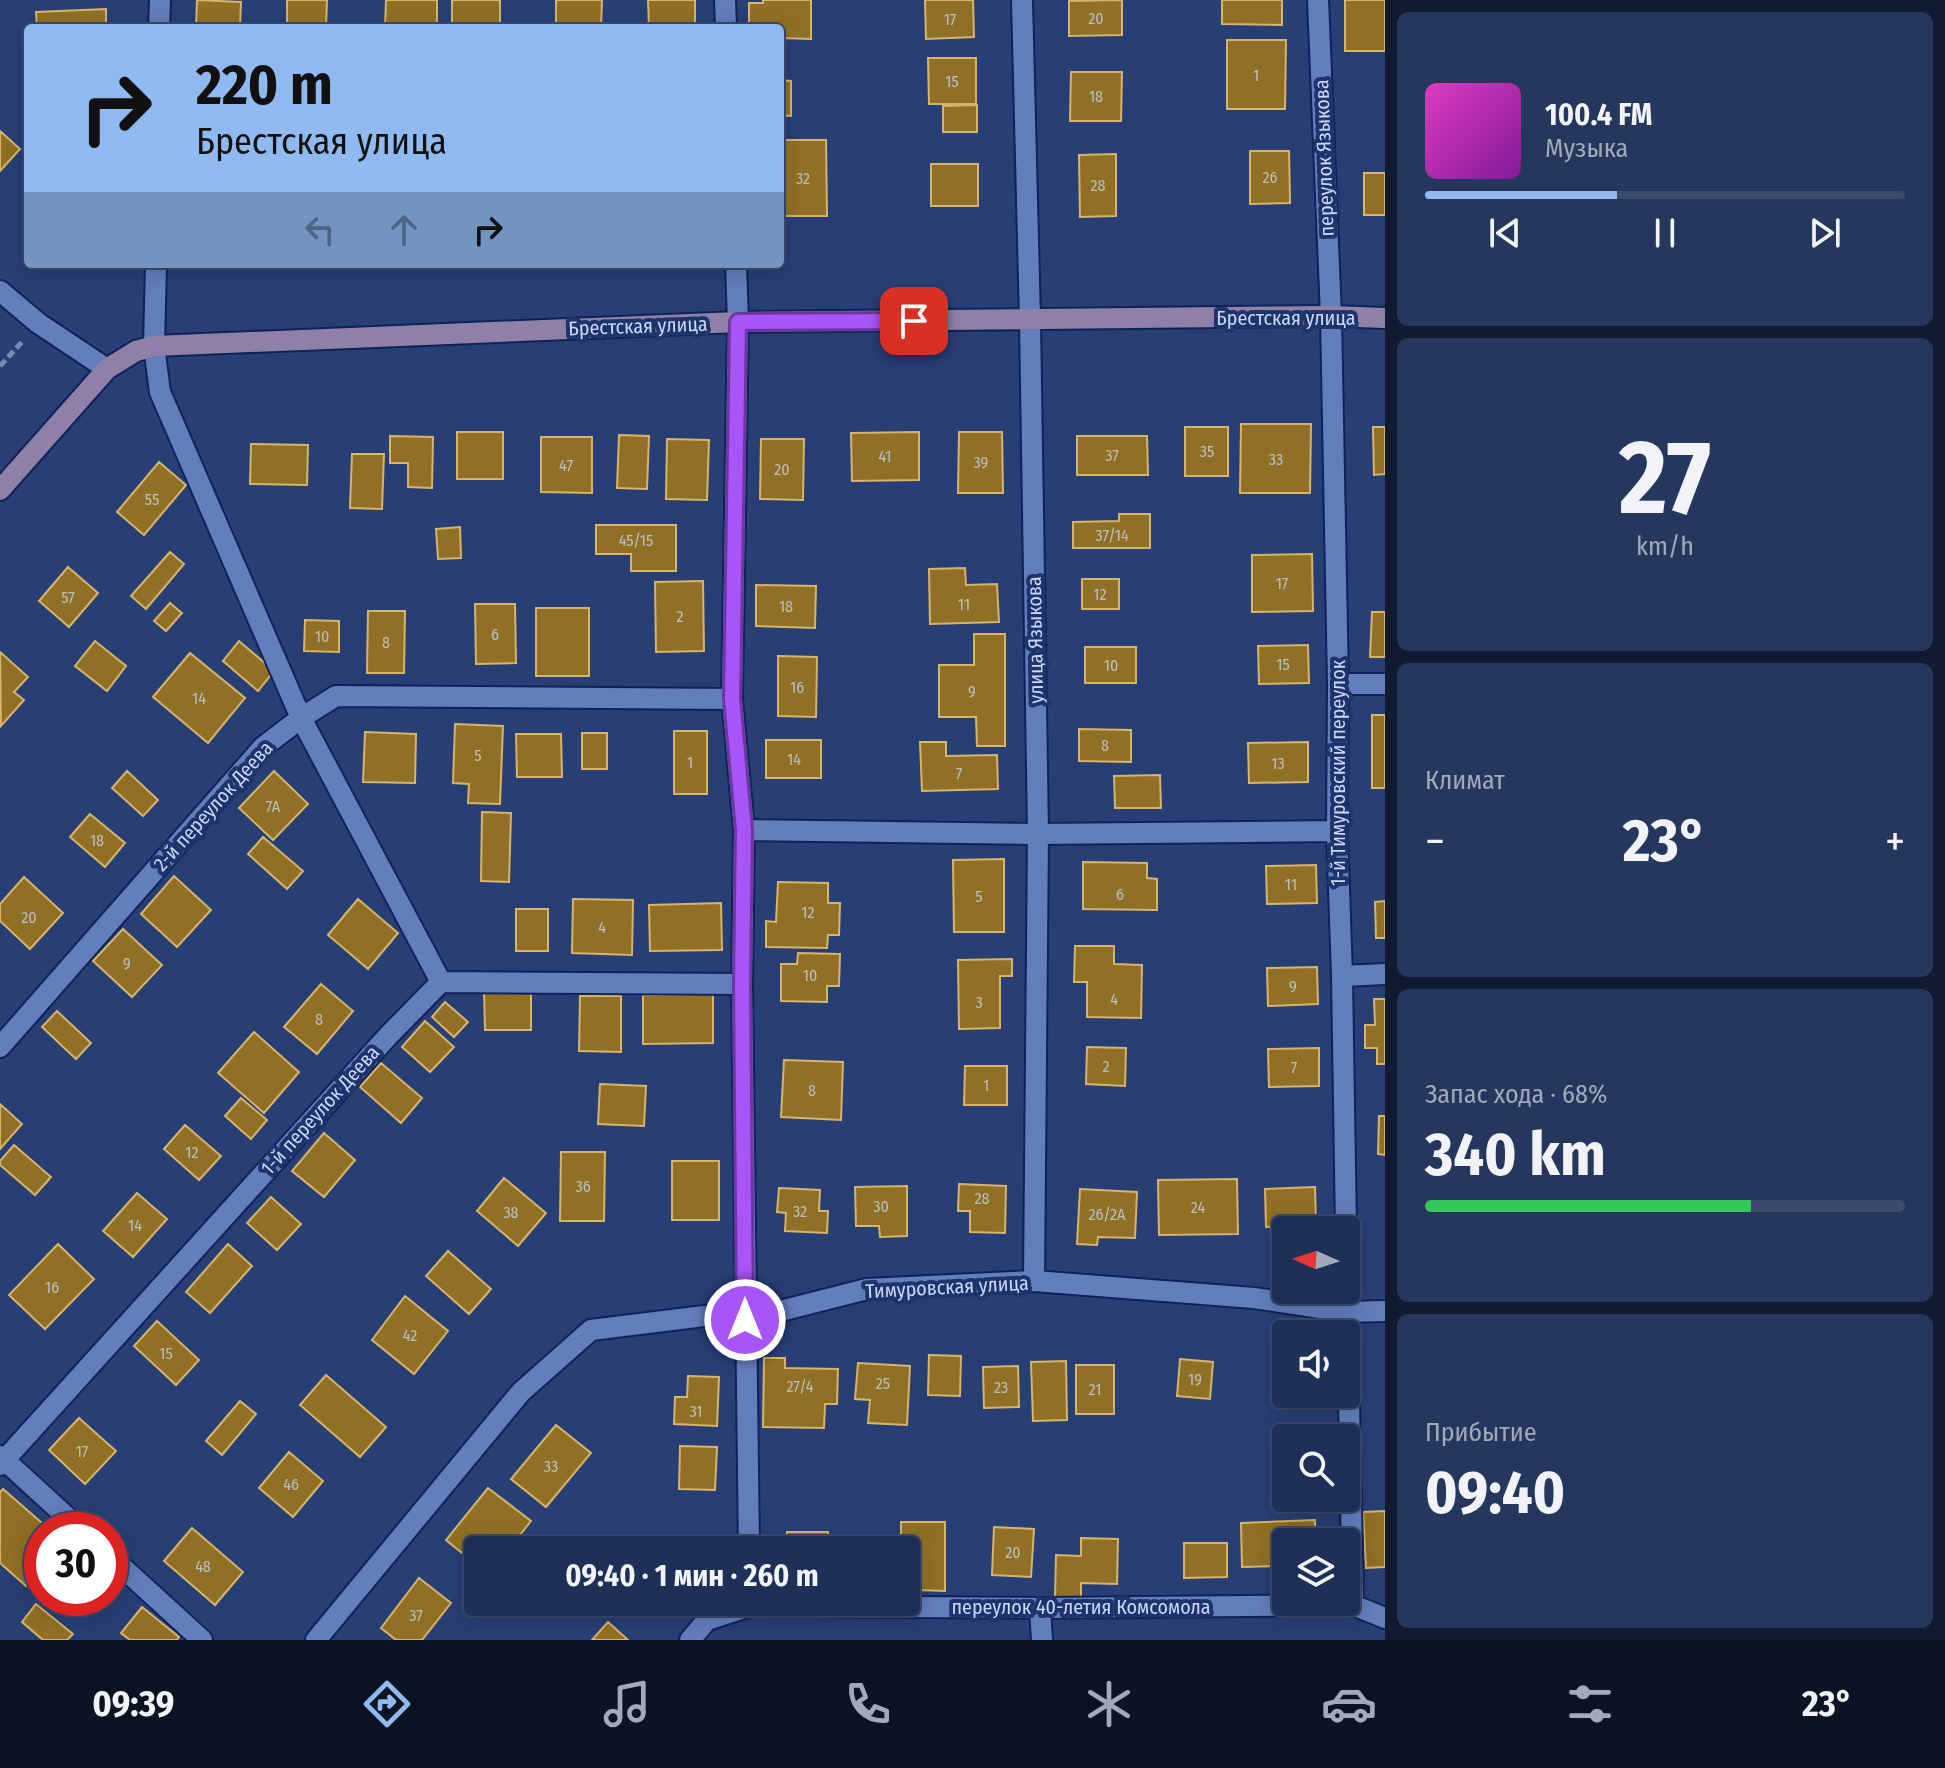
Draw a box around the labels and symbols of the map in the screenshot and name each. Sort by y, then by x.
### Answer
house number: 20 [1088,9,1104,28]
house number: 17 [944,10,957,29]
house number: 1 [1253,66,1259,85]
house number: 15 [945,72,959,91]
street label: переулок Языкова [1309,79,1339,237]
house number: 18 [1089,87,1103,106]
house number: 26 [1263,168,1278,187]
house number: 32 [796,169,810,188]
house number: 28 [1090,176,1106,195]
pin [880,287,948,355]
street label: Брестская улица [1216,306,1356,330]
street label: Брестская улица [568,312,708,340]
house number: 35 [1200,442,1214,461]
house number: 37 [1105,446,1119,465]
house number: 41 [878,447,892,466]
house number: 33 [1269,450,1283,469]
house number: 39 [974,453,989,472]
house number: 47 [559,456,573,475]
house number: 20 [774,460,790,479]
house number: 55 [145,490,159,509]
house number: 37/14 [1095,526,1129,545]
house number: 45/15 [619,531,653,550]
house number: 17 [1276,574,1289,593]
street label: улица Языкова [1022,576,1048,704]
house number: 12 [1093,585,1107,604]
house number: 57 [61,588,75,607]
house number: 11 [958,595,970,614]
house number: 18 [779,597,793,616]
house number: 2 [676,607,684,626]
house number: 6 [491,625,499,644]
house number: 10 [315,627,329,646]
house number: 8 [382,633,390,652]
house number: 15 [1276,655,1290,674]
house number: 10 [1104,656,1118,675]
street label: 1-й Тимуровский переулок [1326,659,1350,886]
house number: 16 [790,678,804,697]
house number: 9 [968,682,976,701]
house number: 14 [192,689,206,708]
street label: 2-й переулок Деева [148,736,278,876]
house number: 8 [1101,736,1109,755]
house number: 5 [474,746,482,765]
house number: 14 [787,750,801,769]
house number: 1 [687,753,693,772]
house number: 13 [1271,754,1285,773]
house number: 7 [956,764,963,783]
house number: 7А [266,797,281,816]
house number: 18 [90,831,104,850]
house number: 11 [1285,875,1297,894]
house number: 6 [1116,885,1124,904]
house number: 5 [975,887,983,906]
house number: 12 [801,903,815,922]
house number: 20 [21,908,37,927]
house number: 4 [598,918,606,937]
house number: 9 [123,954,131,973]
house number: 10 [803,966,817,985]
house number: 9 [1289,977,1297,996]
house number: 4 [1110,990,1118,1009]
house number: 3 [975,993,983,1012]
house number: 8 [315,1010,323,1029]
street label: 1-й переулок Деева [256,1040,384,1180]
house number: 2 [1102,1057,1110,1076]
house number: 7 [1291,1058,1298,1077]
house number: 1 [983,1076,989,1095]
house number: 8 [808,1081,816,1100]
house number: 12 [185,1143,199,1162]
house number: 36 [575,1177,591,1196]
house number: 28 [974,1189,990,1208]
house number: 30 [873,1197,889,1216]
house number: 24 [1191,1198,1205,1217]
house number: 32 [793,1202,807,1221]
house number: 38 [503,1203,519,1222]
house number: 26/2А [1089,1205,1126,1224]
house number: 14 [128,1216,142,1235]
north arrow [1272,1216,1360,1304]
street label: Тимуровская улица [865,1271,1029,1303]
house number: 16 [45,1278,59,1297]
position arrow [703,1278,787,1362]
house number: 42 [403,1326,417,1345]
house number: 15 [159,1344,173,1363]
house number: 19 [1188,1370,1202,1389]
house number: 25 [876,1374,890,1393]
house number: 27/4 [786,1377,814,1396]
house number: 23 [994,1378,1008,1397]
house number: 21 [1089,1380,1101,1399]
house number: 31 [689,1402,703,1421]
house number: 17 [76,1442,89,1461]
house number: 33 [544,1457,558,1476]
house number: 46 [283,1475,299,1494]
speed limit sign: 30 [24,1512,128,1616]
house number: 20 [1005,1543,1021,1562]
house number: 48 [195,1557,211,1576]
street label: переулок 40-летия Комсомола [951,1595,1211,1619]
house number: 37 [409,1606,423,1625]

